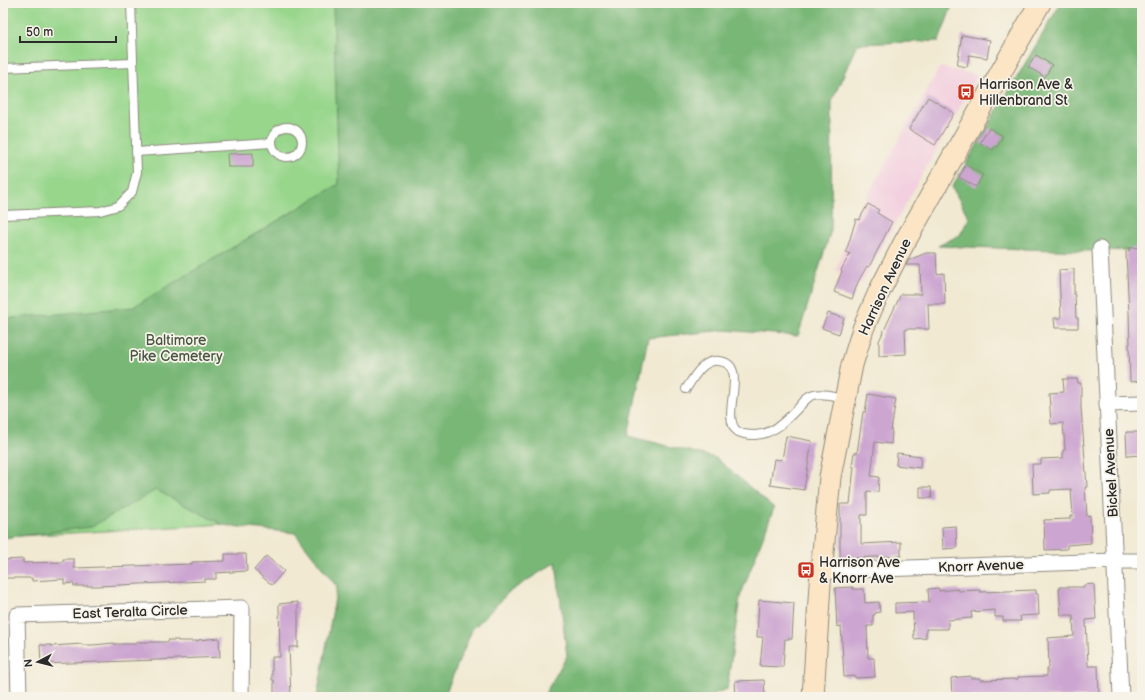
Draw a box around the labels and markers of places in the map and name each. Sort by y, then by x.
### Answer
place label: Harrison Ave & Hillenbrand St [979,76,1073,109]
bus stop icon: Harrison Ave & Hillenbrand St [956,82,976,102]
place label: Harrison Ave & Knorr Ave [819,554,900,587]
bus stop icon: Harrison Ave & Knorr Ave [796,560,816,580]

